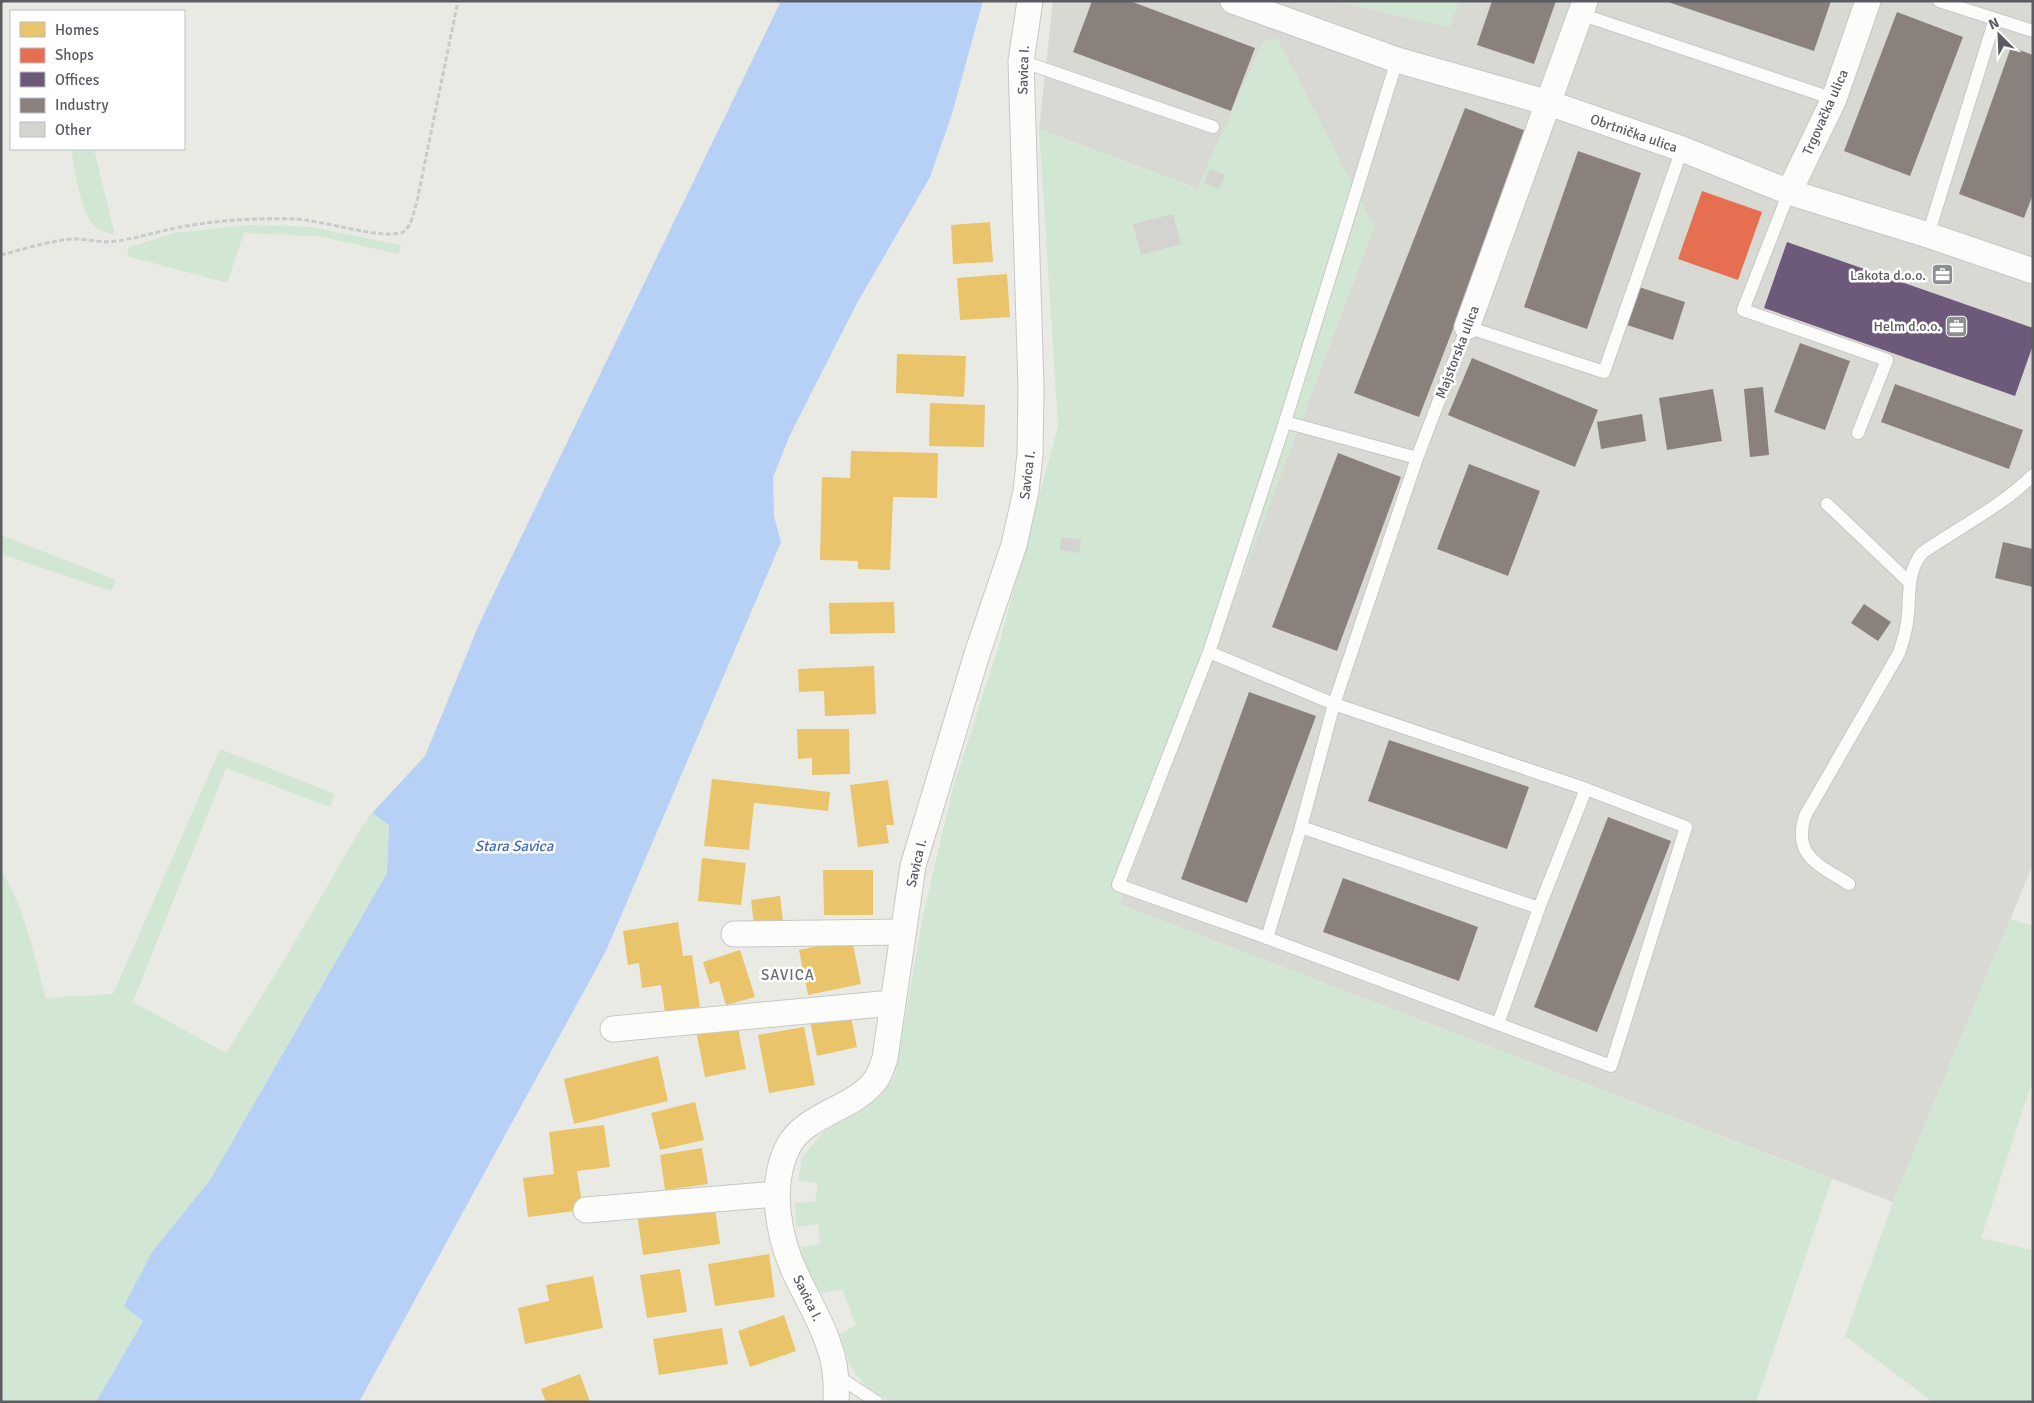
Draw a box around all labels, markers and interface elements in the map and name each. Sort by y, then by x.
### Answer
legend [10,10,185,150]
north arrow [1974,10,2024,60]
text: N [1986,14,2002,33]
text: Homes [55,21,99,39]
street label: Savica I. [1014,45,1033,95]
text: Shops [55,46,94,64]
street label: Trgovačka ulica [1799,67,1852,158]
text: Offices [55,71,100,89]
text: Industry [55,96,108,114]
street label: Obrtnička ulica [1588,111,1680,156]
text: Other [55,121,92,139]
office icon: Lakota d.o.o. [1930,263,1954,287]
place label: Lakota d.o.o. [1850,267,1926,284]
street label: Majstorska ulica [1432,303,1483,401]
office icon: Helm d.o.o. [1945,314,1969,338]
place label: Helm d.o.o. [1873,318,1941,335]
street label: Savica I. [1016,450,1039,501]
water label: Stara Savica [475,837,554,855]
street label: Savica I. [903,837,930,889]
district label: SAVICA [761,966,815,984]
street label: Savica I. [789,1272,826,1324]

